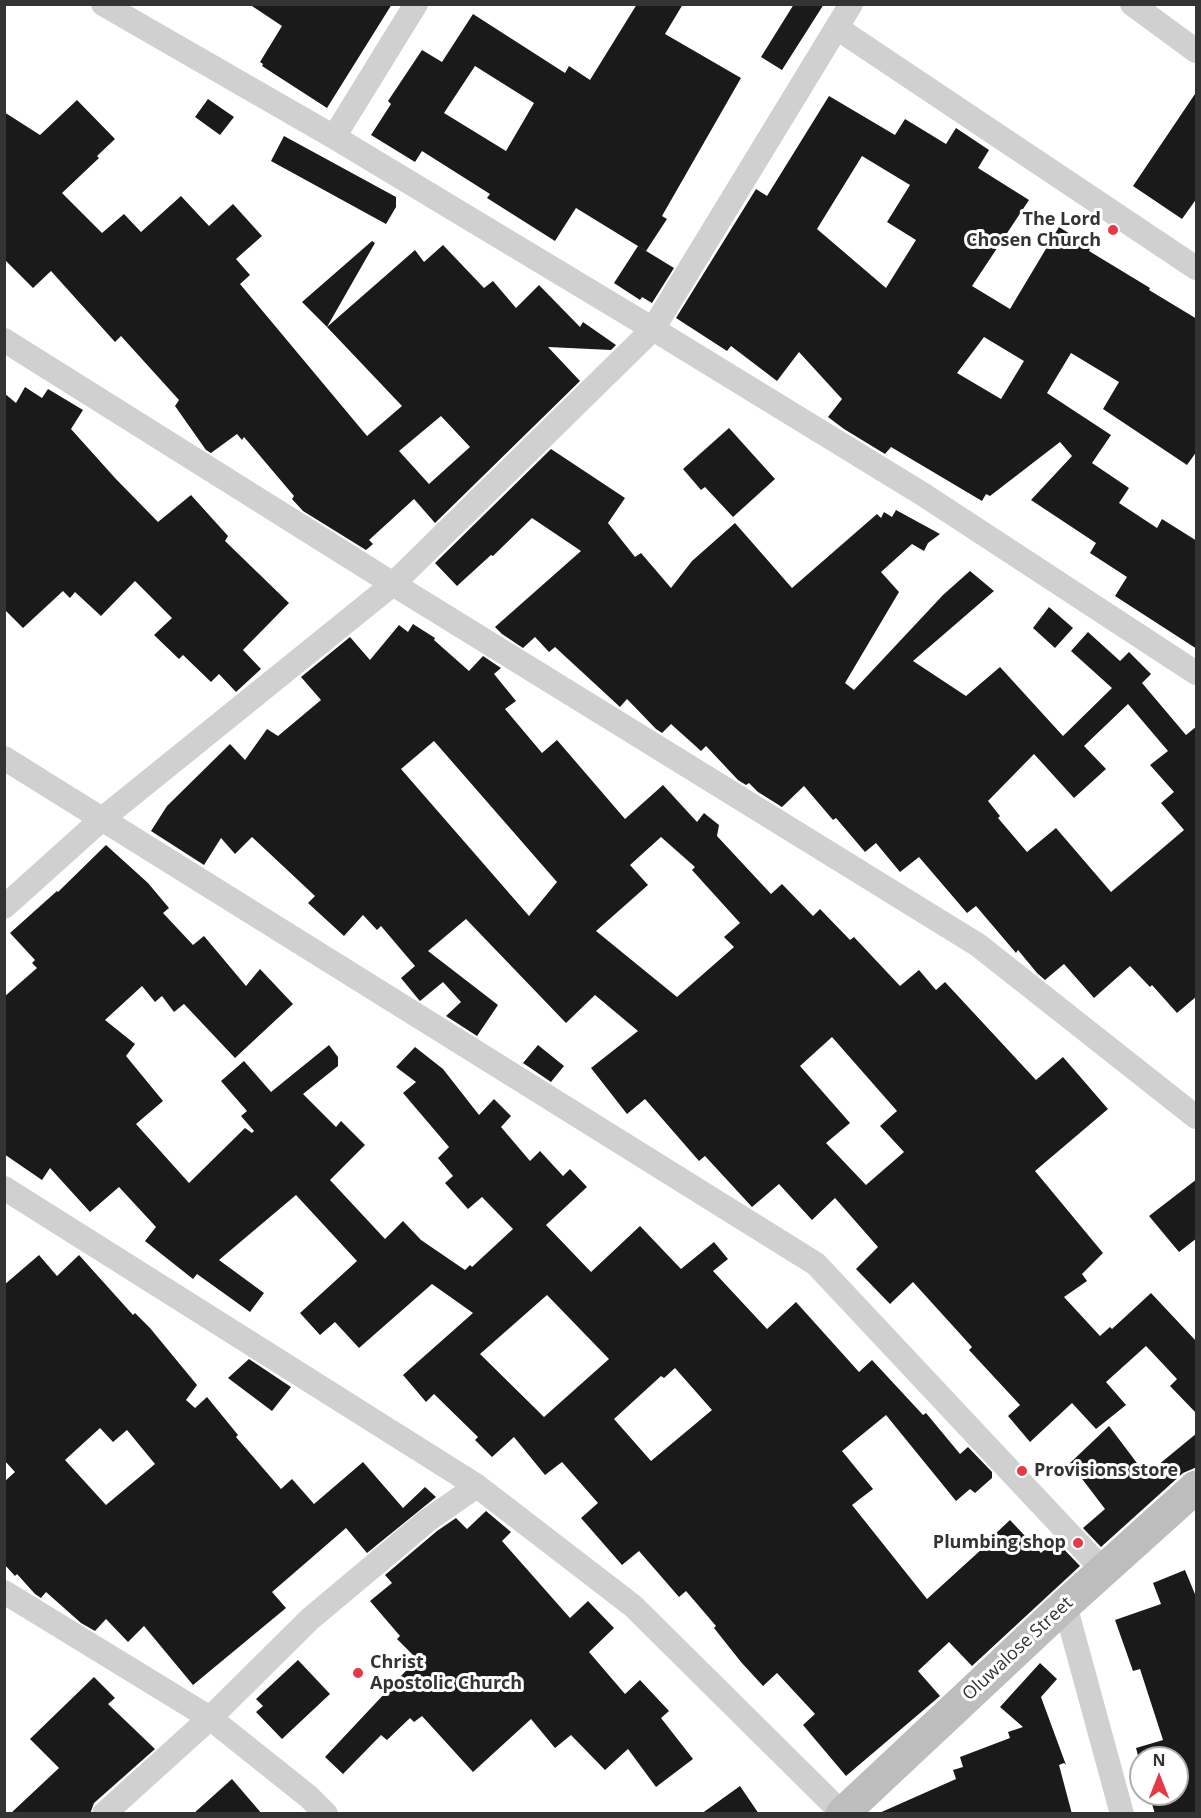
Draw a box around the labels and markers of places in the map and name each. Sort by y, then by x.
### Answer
place label: The Lord Chosen Church [966,209,1101,252]
marker: The Lord Chosen Church [1106,223,1120,237]
place label: Provisions store [1034,1460,1178,1482]
marker: Provisions store [1015,1464,1029,1478]
place label: Plumbing shop [933,1532,1066,1554]
marker: Plumbing shop [1071,1536,1085,1550]
place label: Christ Apostolic Church [370,1652,522,1694]
marker: Christ Apostolic Church [351,1666,365,1680]

